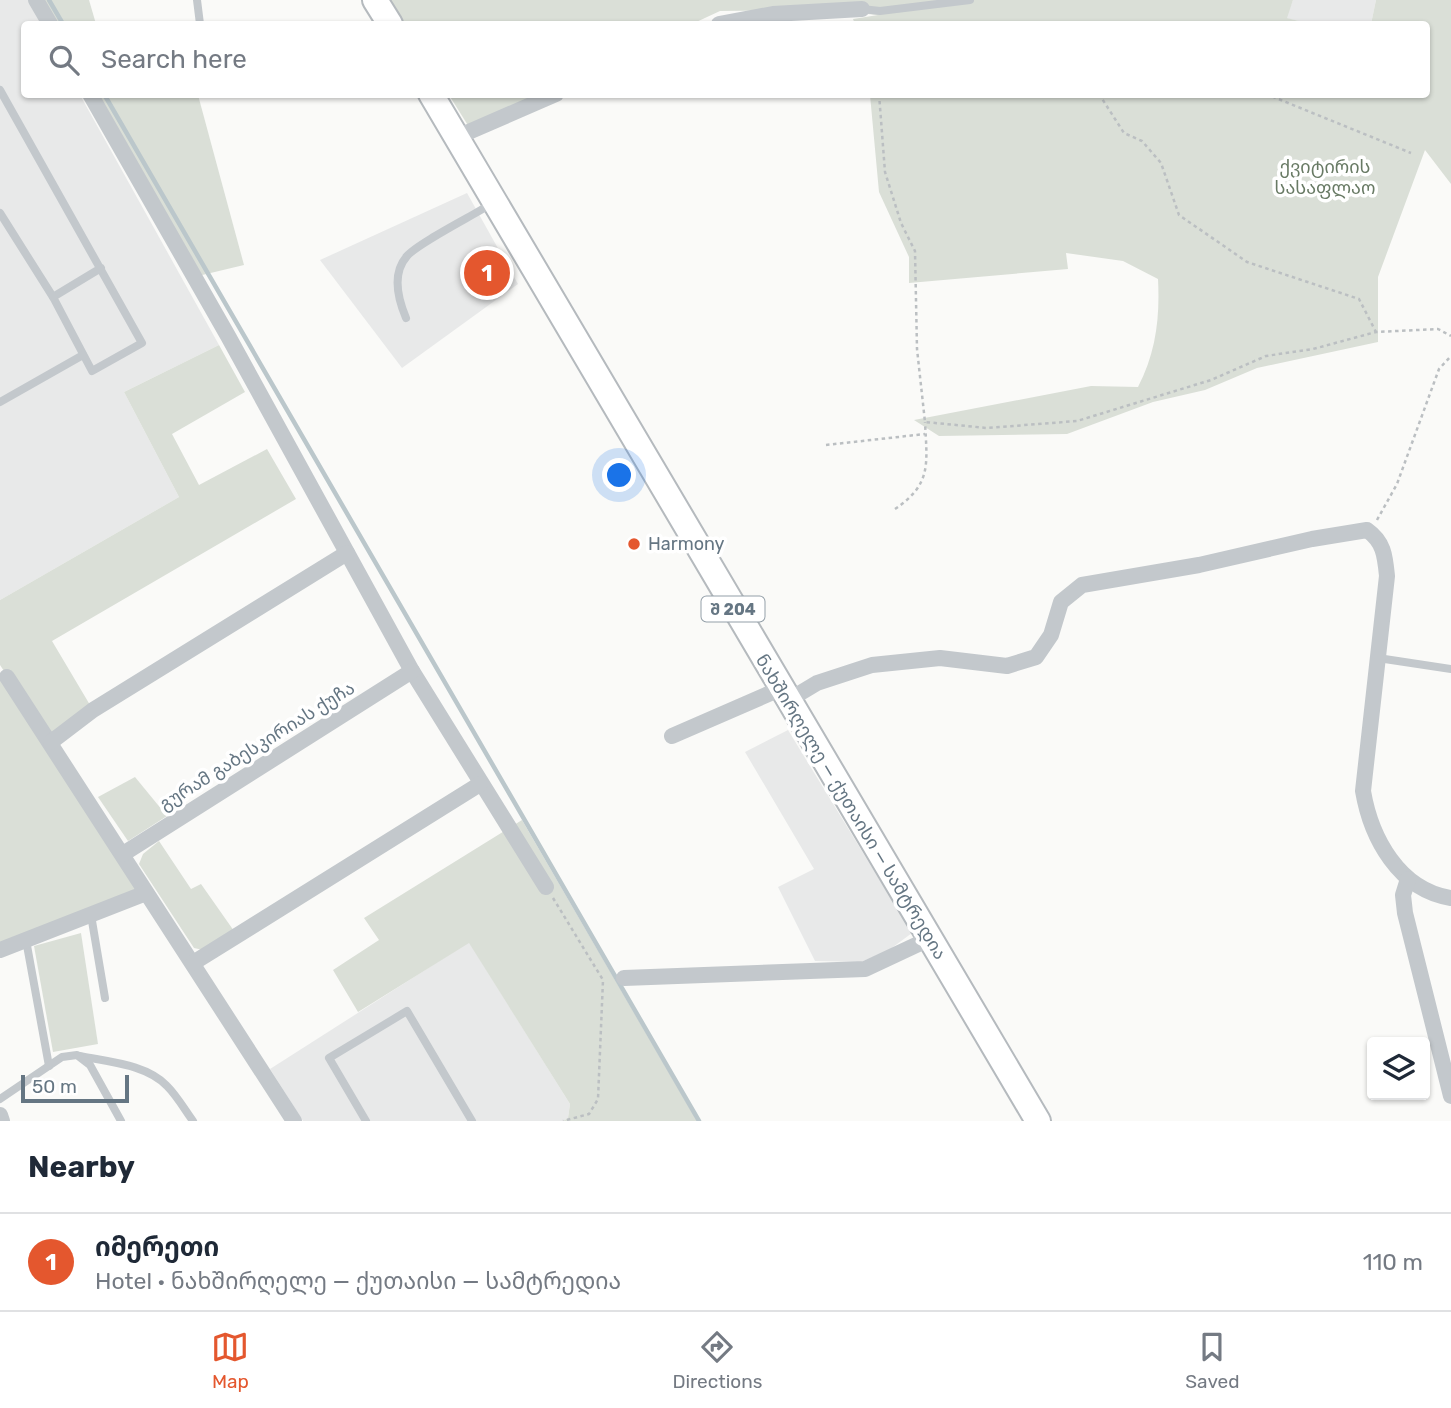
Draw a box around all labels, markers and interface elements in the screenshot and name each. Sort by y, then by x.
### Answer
search box [21,21,1430,98]
icon: search [45,41,83,79]
text: Search here [101,44,247,75]
park label: ქვიტირის სასაფლაო [1275,156,1375,199]
pin: 1 [464,247,510,299]
your location [602,458,636,492]
place label: Harmony [648,533,725,555]
marker: Harmony [626,536,642,552]
road number: შ 204 [702,596,764,622]
street label: ნახშირღელე — ქუთაისი — სამტრედია [751,650,951,964]
street label: გურამ გაბესკირიას ქუჩა [155,677,359,815]
map controls [1367,1037,1430,1100]
button: layers [1367,1037,1430,1100]
scale bar [21,1072,130,1104]
text: 50 m [32,1075,77,1098]
text: Nearby [28,1149,135,1185]
text: იმერეთი [95,1232,219,1263]
text: 1 [45,1248,57,1276]
text: 110 m [1363,1248,1423,1276]
text: Hotel · ნახშირღელე — ქუთაისი — სამტრედია [95,1267,621,1295]
tab: Map [211,1328,249,1393]
tab: Directions [672,1328,762,1393]
tab: Saved [1185,1328,1240,1393]

